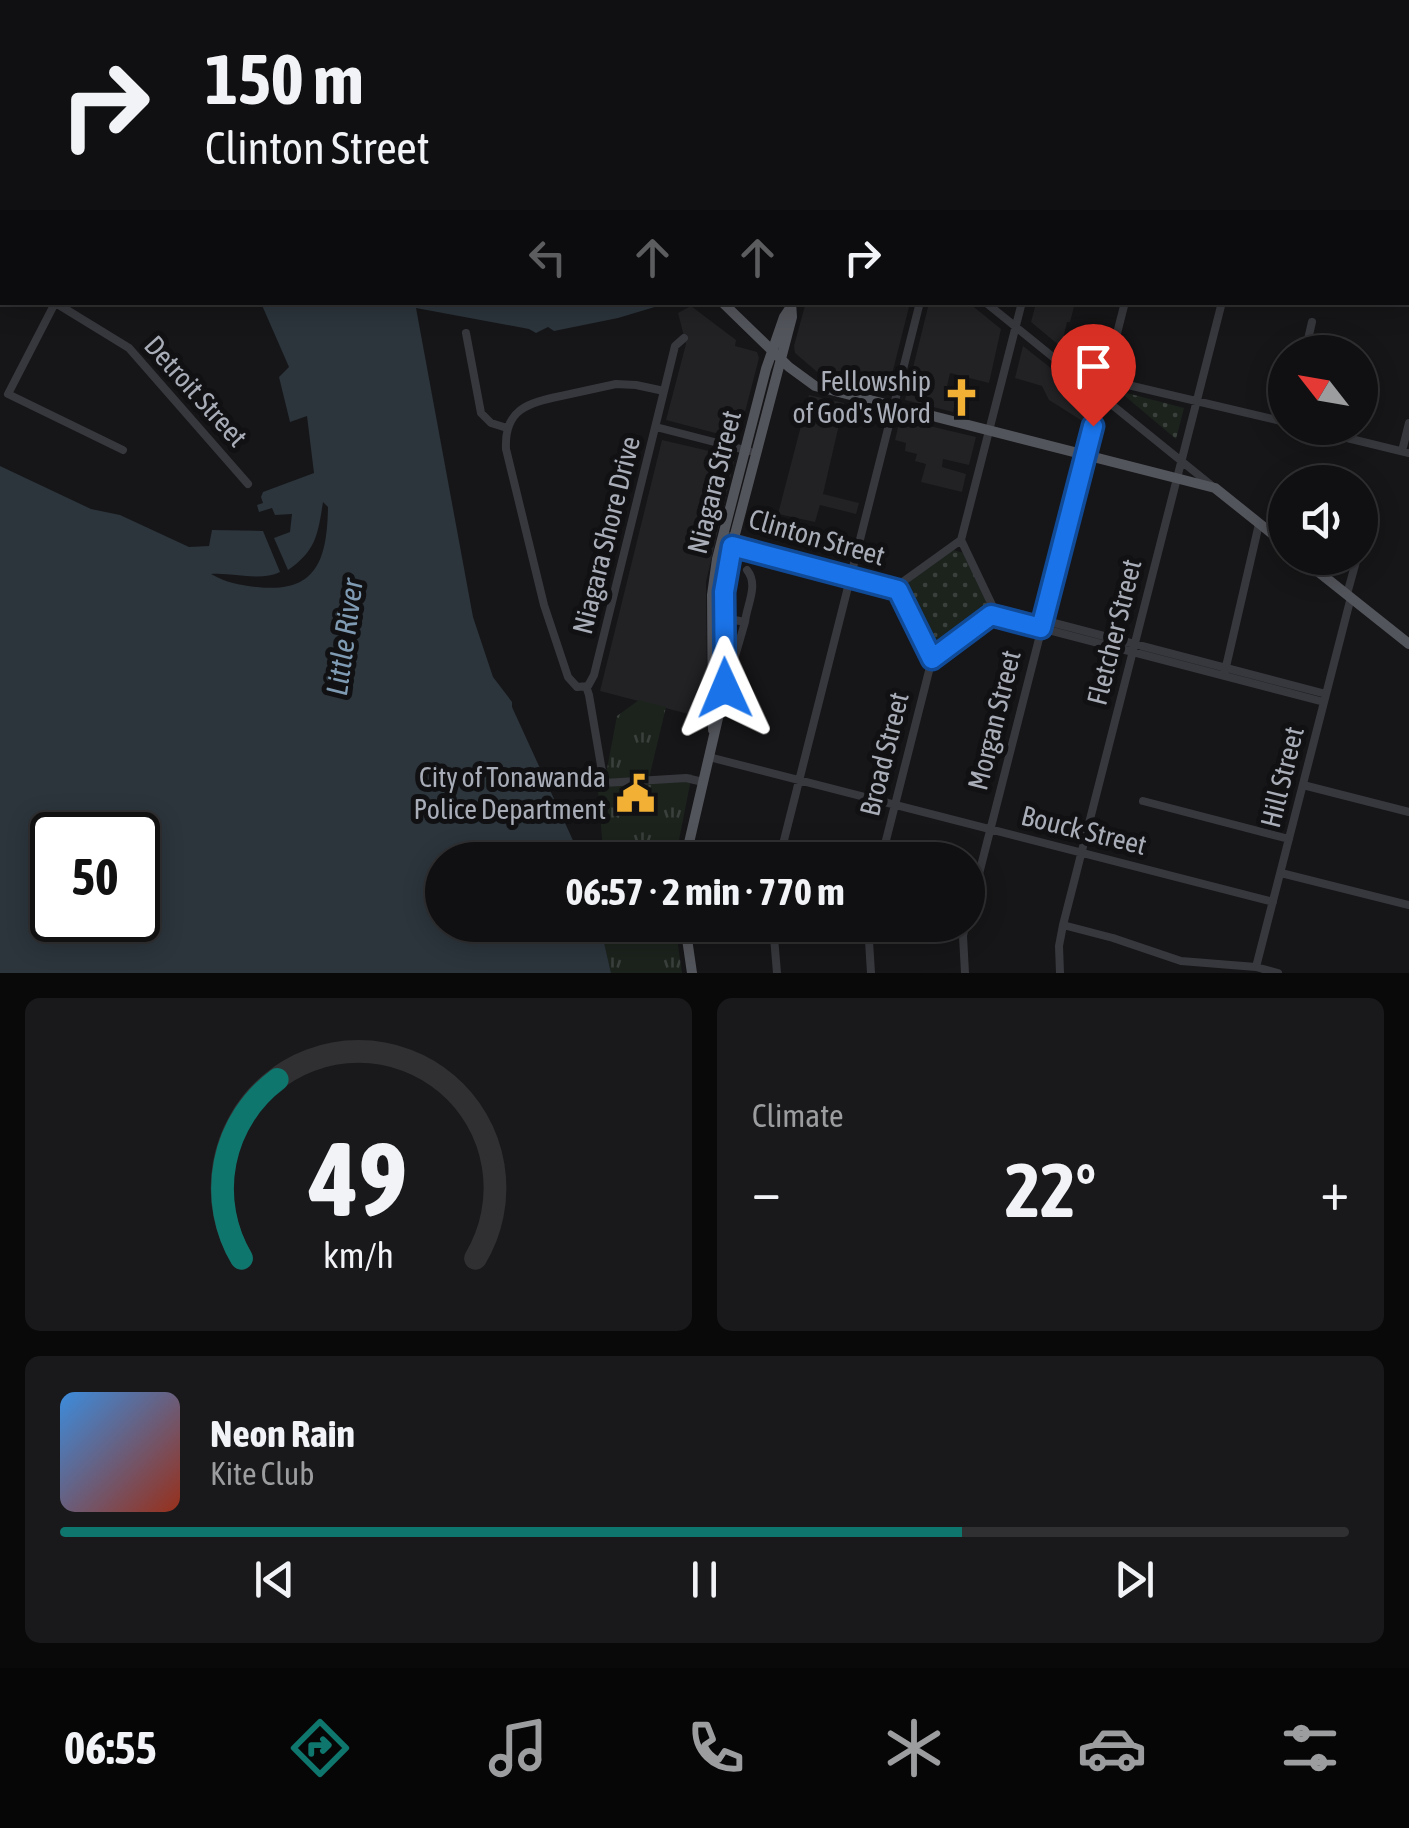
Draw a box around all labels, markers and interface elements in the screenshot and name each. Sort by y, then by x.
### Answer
text: 150 m [205,39,364,119]
icon: right [40,40,170,170]
text: Clinton Street [205,122,430,174]
icon: left [520,230,575,285]
icon: ahead [625,230,680,285]
icon: ahead [730,230,785,285]
icon: right [835,230,890,285]
pin [1051,324,1136,427]
street label: Detroit Street [138,329,254,453]
north arrow [1268,335,1378,445]
map controls [1268,335,1378,575]
icon: arrive [1066,339,1121,394]
place label: Fellowship of God's Word [793,365,931,429]
church icon: Fellowship of God's Word [940,376,982,418]
street label: Niagara Street [681,407,747,557]
street label: Niagara Shore Drive [566,433,646,637]
button: sound [1268,465,1378,575]
street label: Clinton Street [745,502,889,572]
street label: Fletcher Street [1080,556,1148,708]
water label: Little River [319,575,369,698]
position arrow [673,636,777,740]
street label: Morgan Street [961,647,1027,793]
street label: Broad Street [853,689,915,819]
street label: Hill Street [1254,723,1310,831]
place label: City of Tonawanda Police Department [413,761,606,825]
public building icon: City of Tonawanda Police Department [615,772,657,814]
street label: Bouck Street [1018,799,1150,861]
speed limit sign: 50 [30,812,160,942]
text: 06:57 · 2 min · 770 m [565,870,845,913]
text: Climate [752,1097,844,1134]
text: 49 [309,1119,407,1238]
text: 22° [1005,1147,1096,1233]
text: − [752,1159,781,1222]
text: + [1320,1159,1349,1222]
text: km/h [323,1235,394,1276]
text: Neon Rain [210,1412,355,1455]
text: Kite Club [210,1455,314,1492]
icon: previous [247,1552,302,1607]
icon: pause [677,1552,732,1607]
icon: next [1107,1552,1162,1607]
icon: directions [285,1713,355,1783]
icon: music [483,1713,553,1783]
icon: phone [681,1713,751,1783]
icon: climate [879,1713,949,1783]
icon: car [1077,1713,1147,1783]
icon: filters [1275,1713,1345,1783]
text: 06:55 [64,1722,157,1774]

